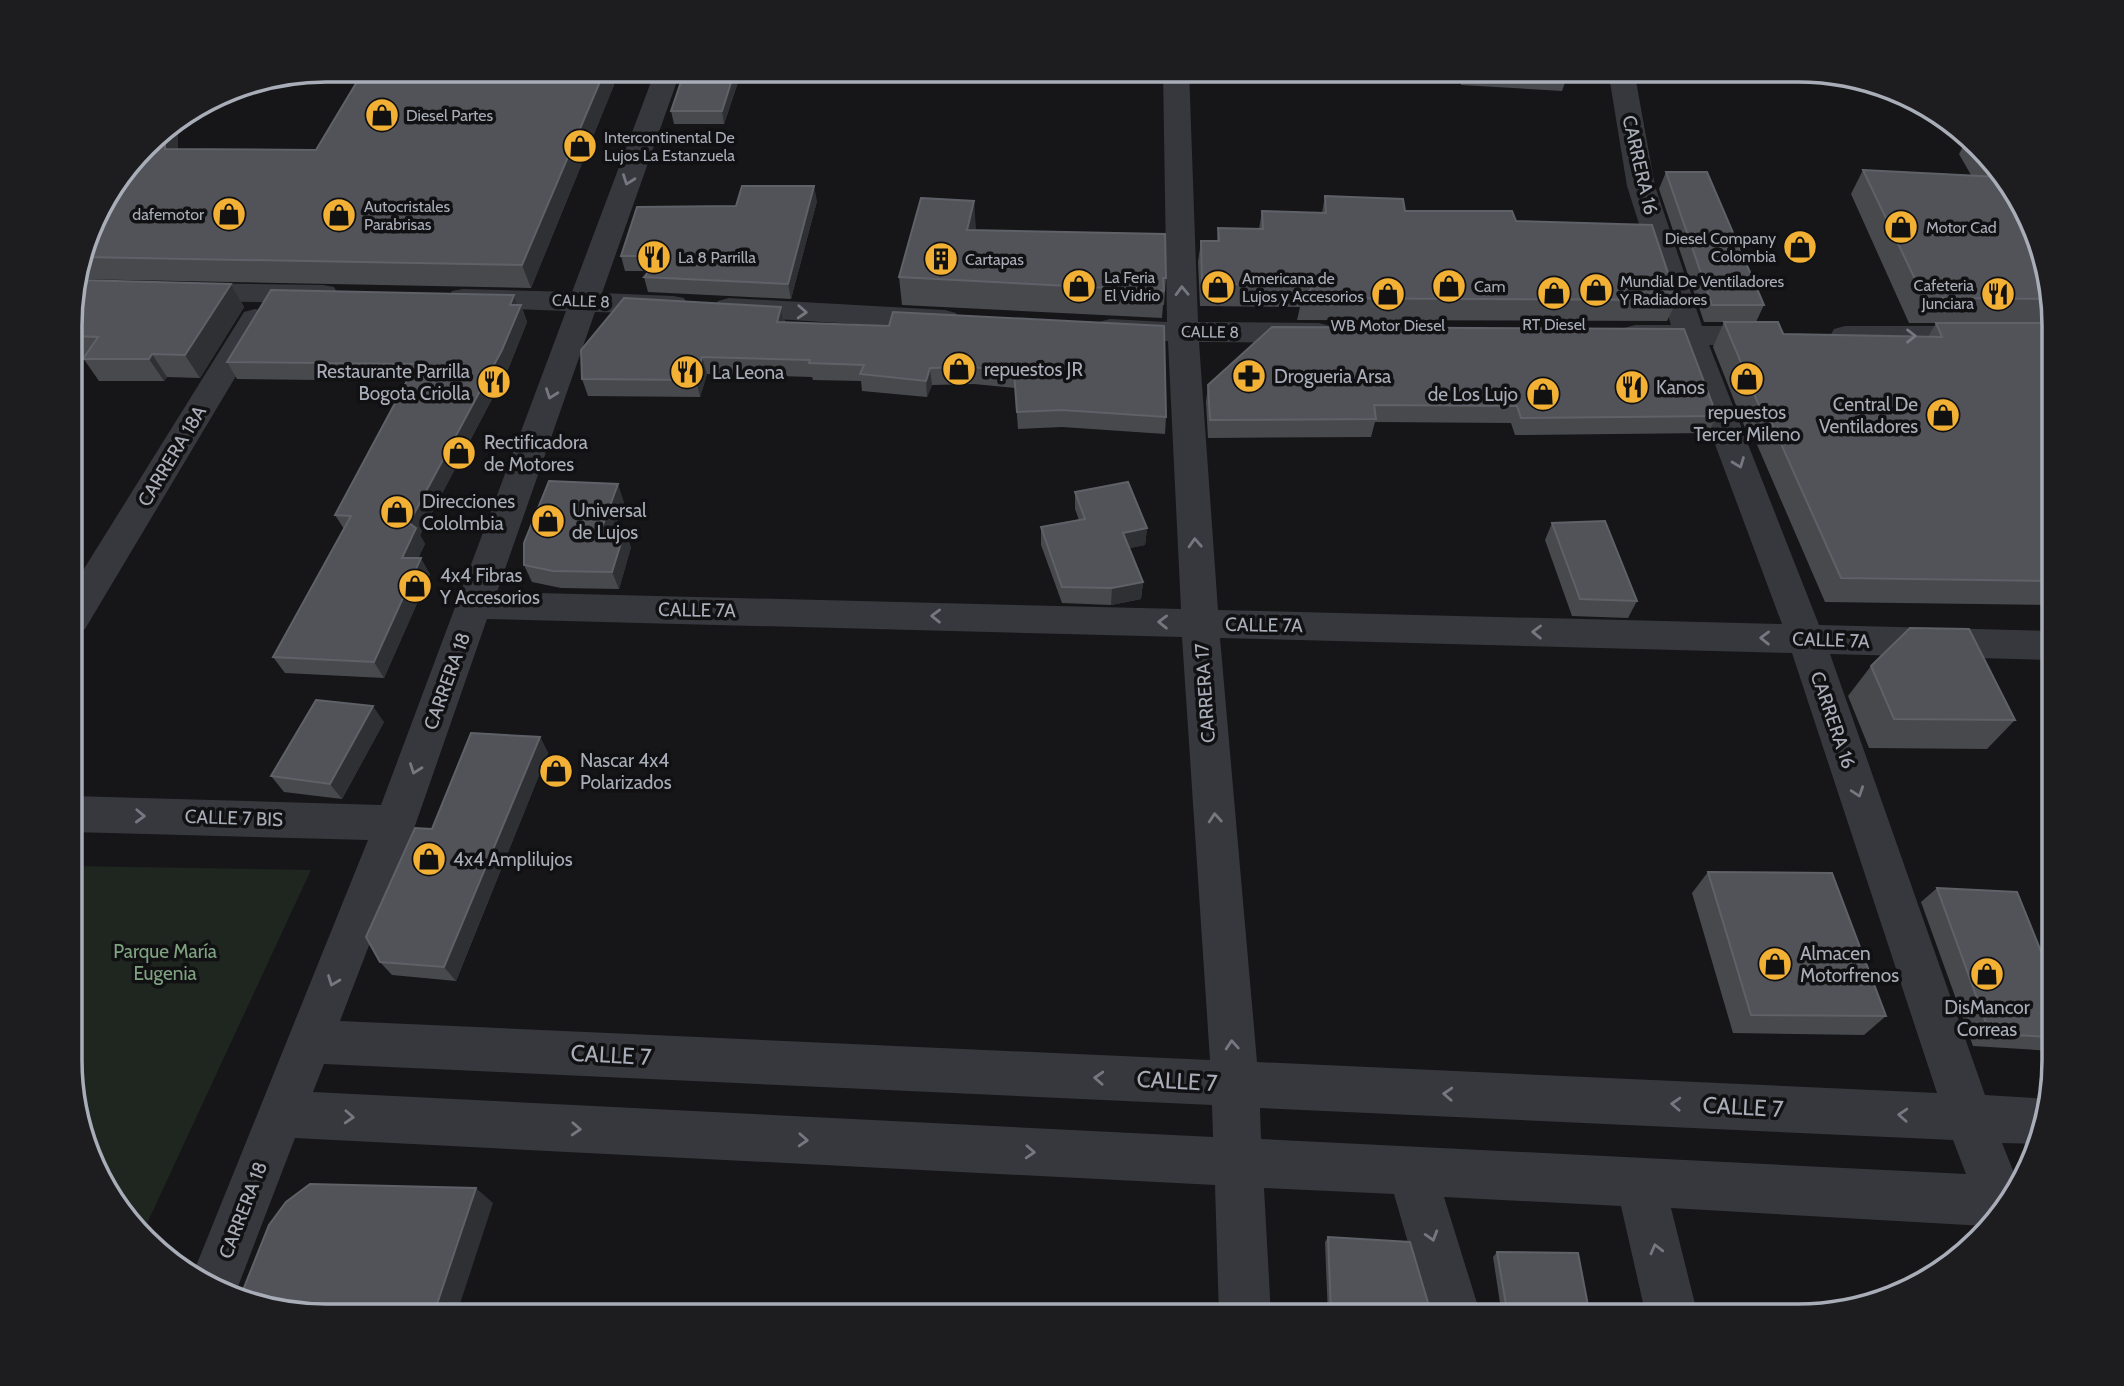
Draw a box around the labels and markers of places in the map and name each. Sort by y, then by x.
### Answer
shop icon: Diesel Partes [363,96,401,134]
place label: Diesel Partes [406,106,493,125]
shop icon: Intercontinental De Lujos La Estanzuela [561,127,599,165]
place label: Intercontinental De Lujos La Estanzuela [604,128,735,165]
shop icon: dafemotor [210,195,248,233]
shop icon: Autocristales Parabrisas [320,196,358,234]
place label: Autocristales Parabrisas [364,197,450,234]
place label: dafemotor [132,205,205,224]
shop icon: Motor Cad [1882,208,1920,246]
place label: Motor Cad [1926,218,1997,237]
shop icon: Diesel Company Colombia [1781,228,1819,266]
place label: Diesel Company Colombia [1665,229,1776,266]
restaurant icon: La 8 Parrilla [635,238,673,276]
building icon: Cartapas [922,240,960,278]
place label: La 8 Parrilla [678,248,756,267]
place label: Cartapas [965,250,1024,269]
shop icon: La Feria El Vidrio [1060,267,1098,305]
shop icon: Cam [1430,267,1468,305]
place label: La Feria El Vidrio [1104,268,1160,305]
shop icon: Americana de Lujos y Accesorios [1199,268,1237,306]
place label: Americana de Lujos y Accesorios [1242,269,1364,306]
shop icon: Mundial De Ventiladores Y Radiadores [1577,271,1615,309]
place label: Mundial De Ventiladores Y Radiadores [1619,272,1785,309]
shop icon: RT Diesel [1535,274,1573,312]
shop icon: WB Motor Diesel [1369,275,1407,313]
restaurant icon: Cafeteria Junciara [1979,275,2017,313]
place label: Cafeteria Junciara [1914,276,1974,313]
place label: Cam [1474,277,1506,296]
place label: RT Diesel [1522,315,1586,334]
place label: WB Motor Diesel [1331,316,1445,335]
shop icon: repuestos JR [940,350,978,388]
restaurant icon: La Leona [668,353,706,391]
pharmacy icon: Drogueria Arsa [1230,357,1268,395]
place label: repuestos JR [984,358,1083,381]
place label: Restaurante Parrilla Bogota Criolla [316,360,470,405]
shop icon: repuestos Tercer Mileno [1728,360,1766,398]
place label: La Leona [712,361,784,384]
restaurant icon: Restaurante Parrilla Bogota Criolla [475,363,513,401]
place label: Drogueria Arsa [1274,365,1391,388]
restaurant icon: Kanos [1613,368,1651,406]
shop icon: de Los Lujo [1524,375,1562,413]
place label: Kanos [1656,376,1705,399]
place label: de Los Lujo [1428,383,1518,406]
place label: Central De Ventiladores [1819,393,1918,438]
shop icon: Central De Ventiladores [1924,396,1962,434]
place label: repuestos Tercer Mileno [1693,401,1801,446]
place label: Rectificadora de Motores [484,431,588,476]
shop icon: Rectificadora de Motores [440,434,478,472]
place label: Direcciones Cololmbia [422,490,515,535]
shop icon: Direcciones Cololmbia [378,493,416,531]
place label: Universal de Lujos [572,499,647,544]
shop icon: Universal de Lujos [529,502,567,540]
place label: 4x4 Fibras Y Accesorios [439,564,540,609]
shop icon: 4x4 Fibras Y Accesorios [396,567,434,605]
place label: Nascar 4x4 Polarizados [580,749,672,794]
shop icon: Nascar 4x4 Polarizados [537,752,575,790]
shop icon: 4x4 Amplilujos [410,840,448,878]
place label: 4x4 Amplilujos [453,848,573,871]
place label: Almacen Motorfrenos [1800,942,1899,987]
shop icon: Almacen Motorfrenos [1756,945,1794,983]
shop icon: DisMancor Correas [1968,955,2006,993]
place label: DisMancor Correas [1944,996,2030,1041]

